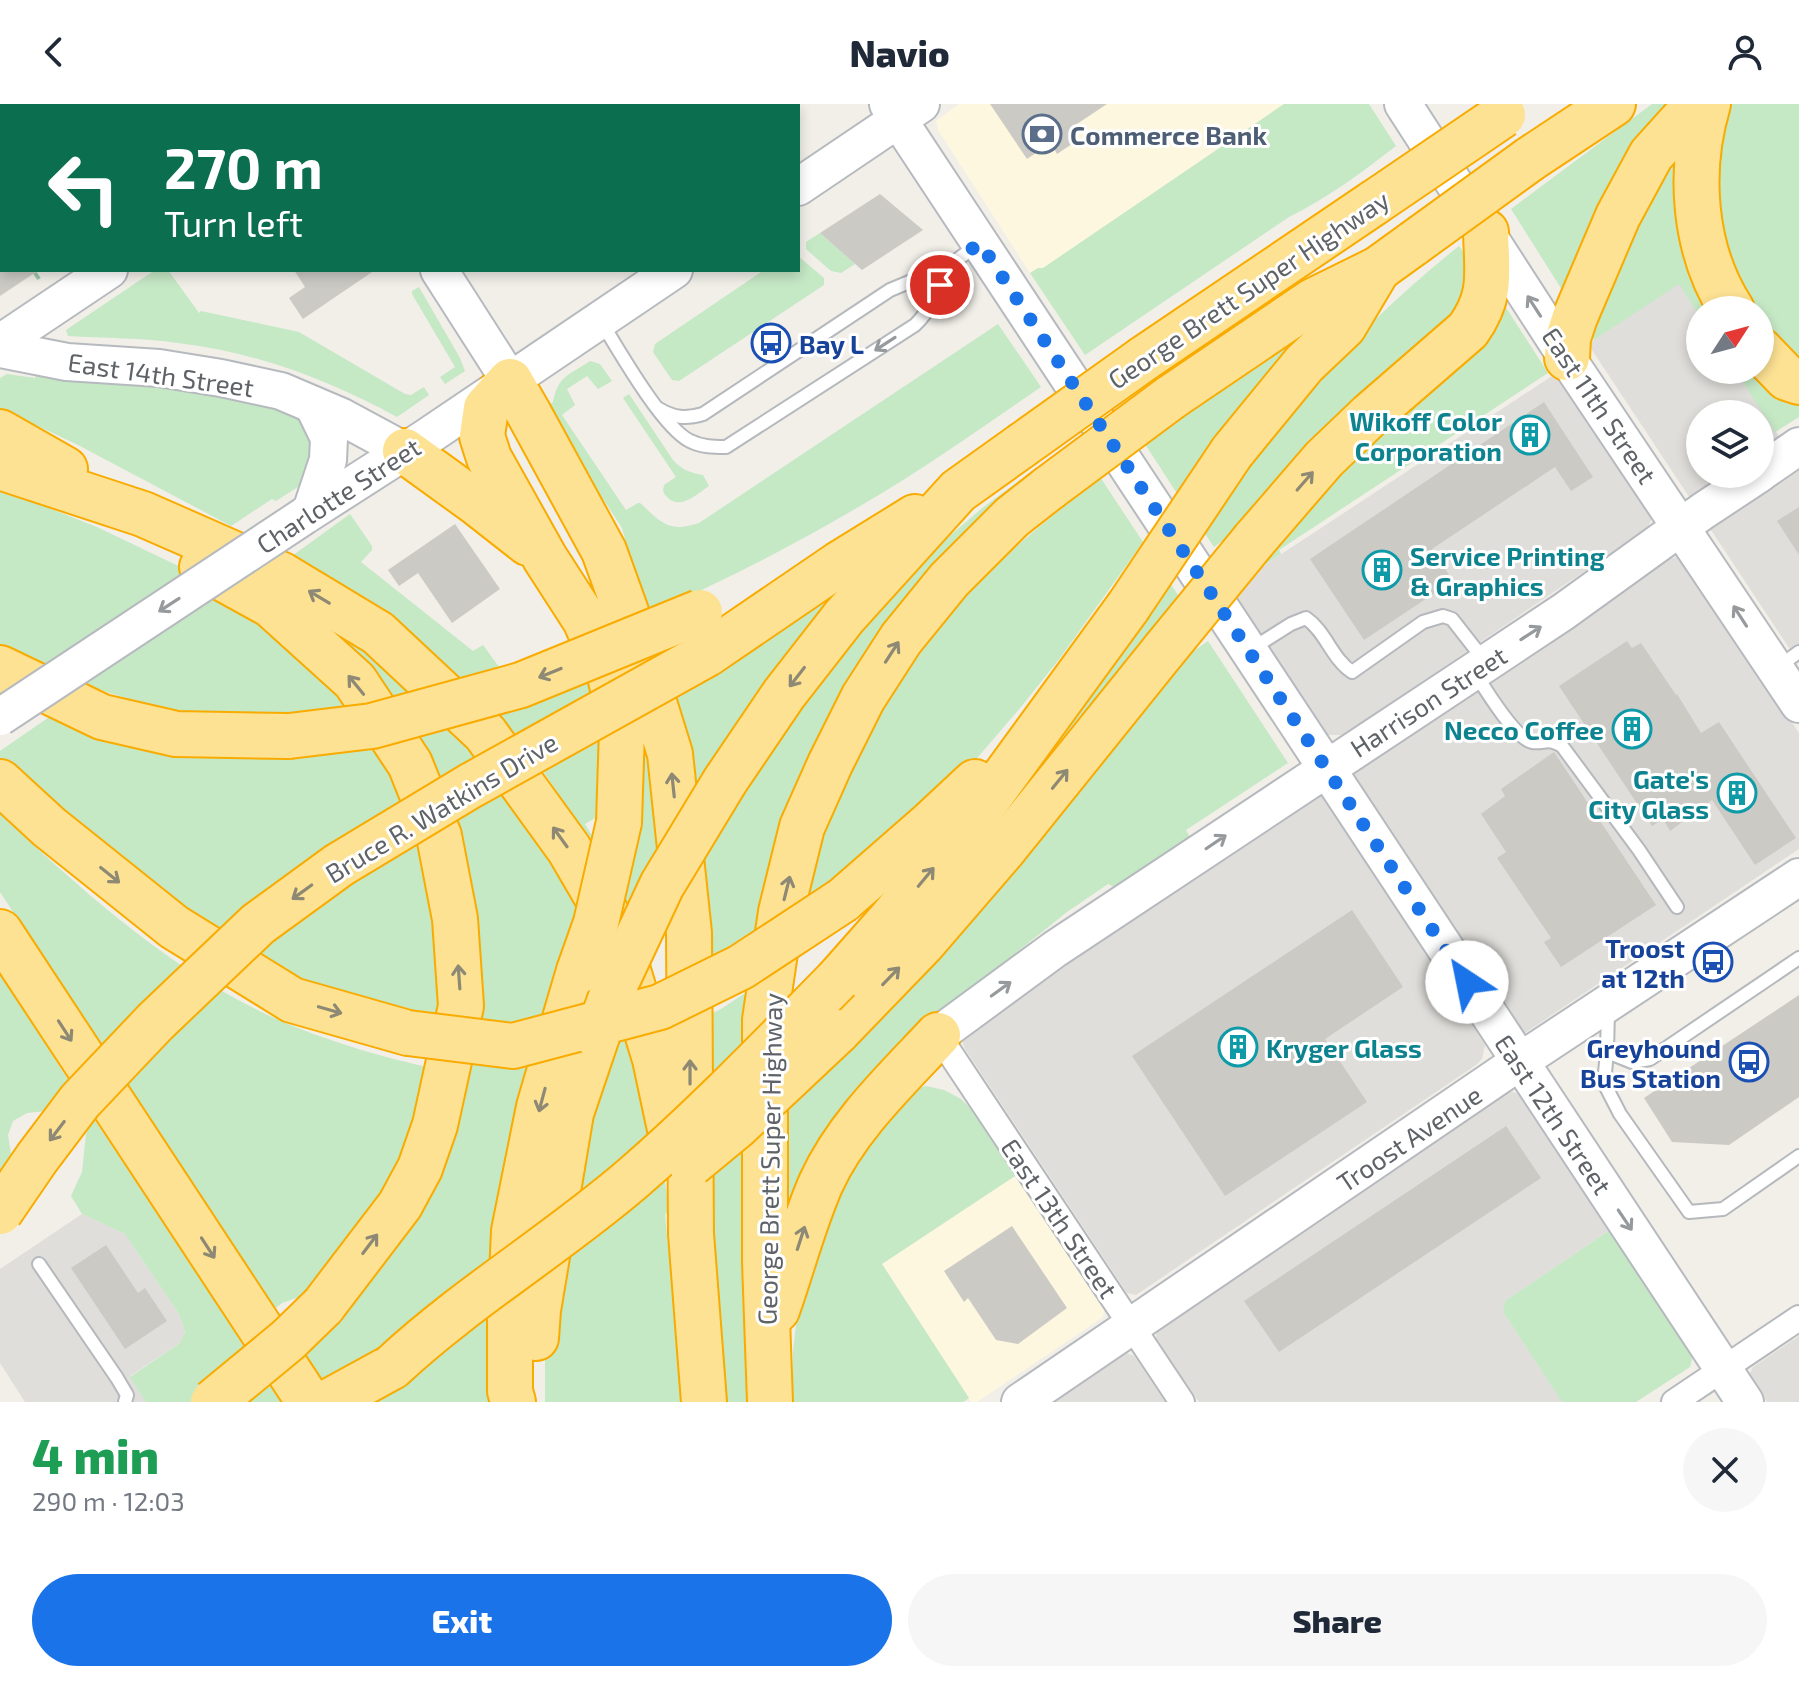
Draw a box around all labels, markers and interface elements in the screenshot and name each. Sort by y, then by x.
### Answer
icon: back [32,30,76,74]
icon: person [1723,30,1767,74]
text: Navio [849,31,950,74]
bank icon: Commerce Bank [1021,113,1063,155]
place label: Commerce Bank [1070,119,1267,150]
text: 270 m [164,133,323,200]
icon: left [32,136,136,240]
street label: George Brett Super Highway [1102,183,1395,395]
text: Turn left [164,201,303,244]
pin [906,251,974,319]
icon: arrive [918,263,962,307]
one-way arrow [1525,296,1542,318]
north arrow [1686,296,1774,384]
map controls [1686,296,1774,488]
street label: East 11th Street [1536,321,1664,489]
bus stop icon: Bay L [750,322,792,364]
place label: Bay L [799,328,864,360]
one-way arrow [874,336,896,353]
street label: East 14th Street [66,346,256,402]
button: layers [1686,400,1774,488]
place label: Wikoff Color Corporation [1349,405,1502,466]
building icon: Wikoff Color Corporation [1509,414,1551,456]
street label: Charlotte Street [250,431,426,559]
one-way arrow [1296,472,1314,492]
place label: Service Printing & Graphics [1410,540,1605,601]
building icon: Service Printing & Graphics [1361,549,1403,591]
one-way arrow [308,589,331,605]
one-way arrow [158,598,181,614]
one-way arrow [1732,605,1748,628]
one-way arrow [1520,625,1542,641]
street label: Harrison Street [1344,639,1512,763]
one-way arrow [885,641,901,664]
one-way arrow [788,666,805,687]
one-way arrow [538,667,563,681]
one-way arrow [347,675,365,696]
building icon: Necco Coffee [1611,708,1653,750]
place label: Necco Coffee [1444,714,1604,745]
street label: Bruce R. Watkins Drive [319,725,563,889]
place label: Gate's City Glass [1588,763,1709,825]
one-way arrow [1051,769,1069,790]
one-way arrow [666,772,681,799]
building icon: Gate's City Glass [1716,772,1758,814]
one-way arrow [552,827,569,848]
one-way arrow [1204,834,1226,850]
one-way arrow [99,867,120,884]
one-way arrow [917,868,935,888]
one-way arrow [781,875,796,901]
one-way arrow [292,884,314,900]
place label: Troost at 12th [1601,932,1685,993]
position arrow [1425,940,1509,1024]
bus stop icon: Troost at 12th [1692,941,1734,983]
one-way arrow [451,964,466,991]
one-way arrow [881,967,900,986]
one-way arrow [990,981,1011,998]
street label: George Brett Super Highway [751,992,787,1325]
one-way arrow [316,1004,342,1019]
one-way arrow [57,1019,73,1041]
building icon: Kryger Glass [1217,1026,1259,1068]
street label: East 12th Street [1489,1028,1619,1200]
place label: Kryger Glass [1266,1032,1422,1064]
place label: Greyhound Bus Station [1580,1032,1721,1093]
bus stop icon: Greyhound Bus Station [1728,1041,1770,1083]
one-way arrow [682,1059,698,1086]
street label: Troost Avenue [1331,1078,1487,1198]
one-way arrow [533,1086,548,1112]
one-way arrow [49,1120,65,1142]
street label: East 13th Street [995,1132,1125,1304]
one-way arrow [1616,1209,1633,1231]
one-way arrow [794,1226,809,1251]
one-way arrow [361,1234,378,1255]
one-way arrow [200,1236,216,1259]
text: 4 min [32,1426,159,1484]
button: close [1683,1428,1767,1512]
text: 290 m · 12:03 [32,1485,185,1516]
button: Exit [32,1574,892,1666]
button: Share [908,1574,1767,1666]

